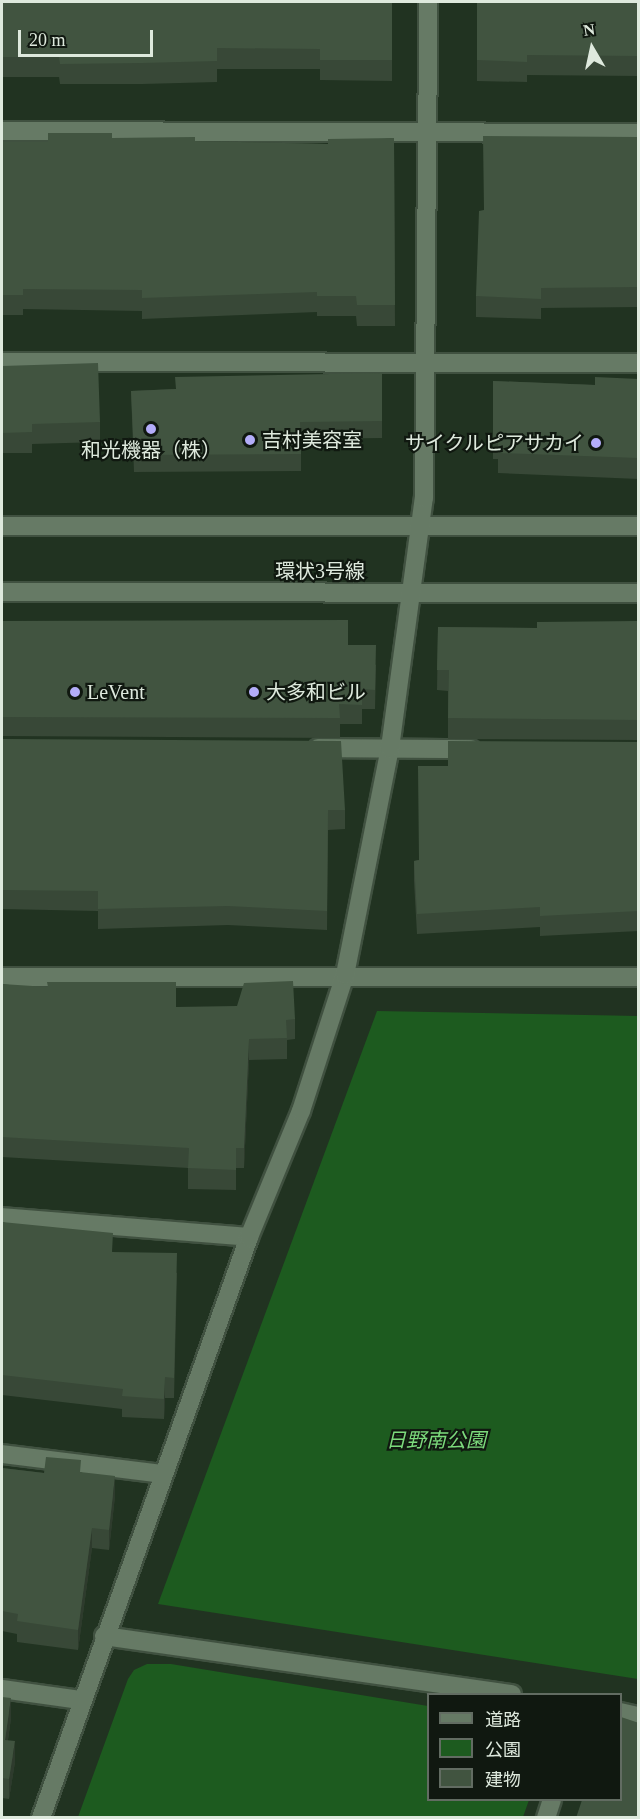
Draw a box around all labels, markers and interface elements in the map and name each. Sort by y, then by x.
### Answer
scale bar [21,18,156,56]
north arrow [562,18,622,78]
text: N [582,20,596,39]
text: 20 m [29,30,66,50]
marker: 和光機器（株） [144,422,158,436]
place label: 吉村美容室 [262,428,362,452]
place label: サイクルピアサカイ [404,431,584,455]
marker: 吉村美容室 [243,433,257,447]
marker: サイクルピアサカイ [589,436,603,450]
place label: 和光機器（株） [81,438,221,462]
street label: 環状3号線 [275,559,365,583]
place label: LeVent [87,680,145,704]
place label: 大多和ビル [266,680,366,704]
marker: LeVent [68,685,82,699]
marker: 大多和ビル [247,685,261,699]
park label: 日野南公園 [386,1428,486,1452]
legend [427,1693,622,1801]
text: 道路 [485,1710,521,1730]
text: 公園 [485,1740,521,1760]
text: 建物 [485,1770,521,1790]

